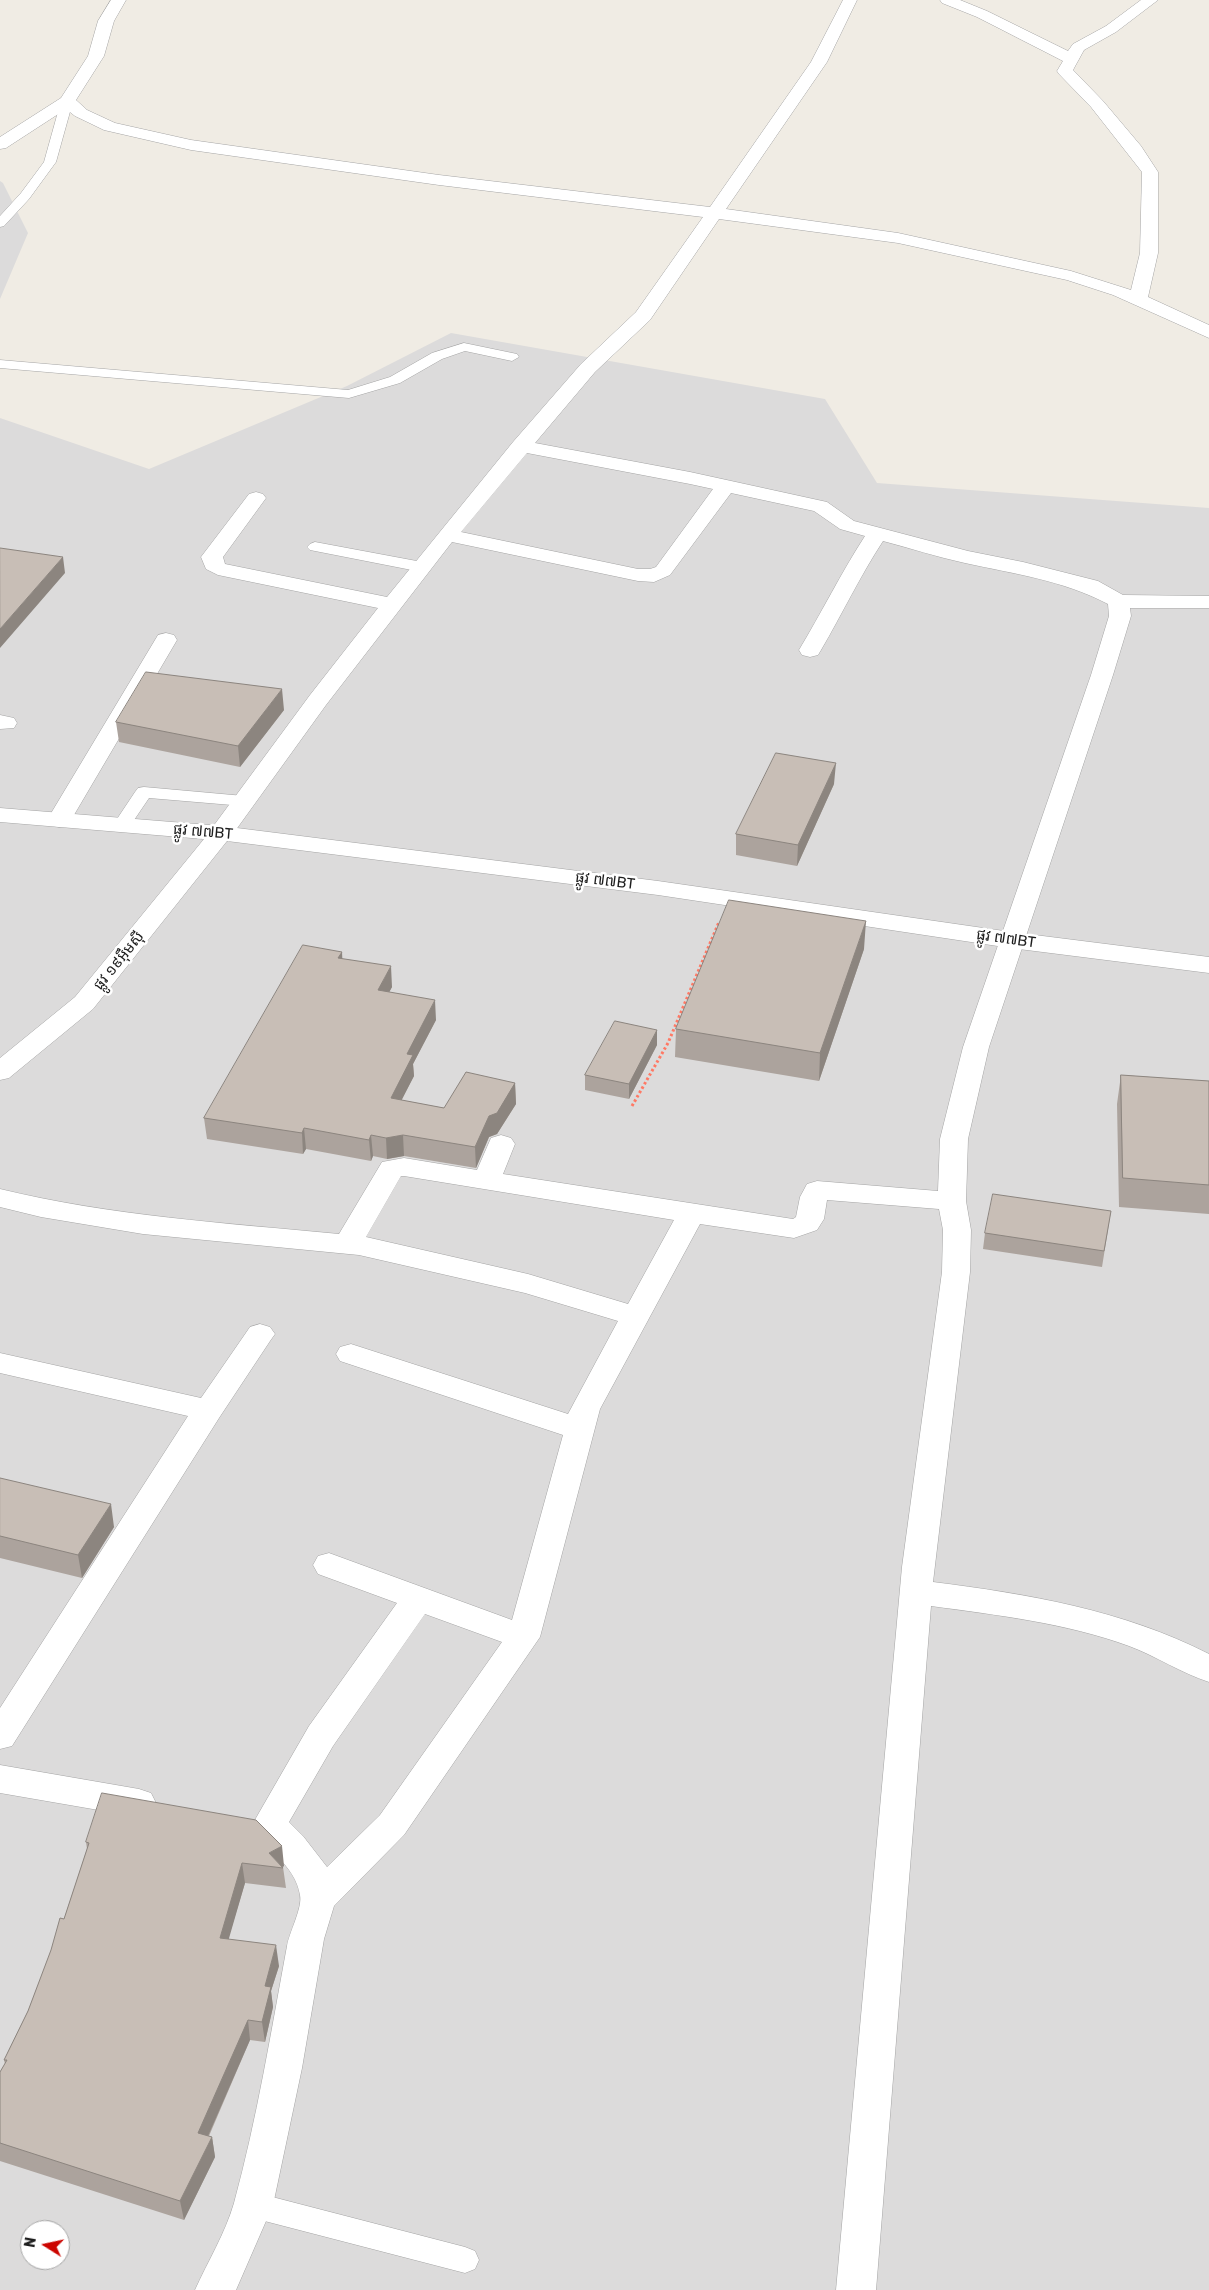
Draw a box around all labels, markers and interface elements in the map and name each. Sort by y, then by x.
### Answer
street label: ផ្លូវ ៧៧BT [172,820,234,844]
street label: ផ្លូវ ៧៧BT [574,868,636,894]
street label: ផ្លូវ ៧៧BT [975,926,1037,952]
street label: ផ្លូវ ១៩អ៊ឹមស៊ី [90,928,148,994]
north arrow [20,2220,70,2270]
text: N [21,2236,40,2249]

